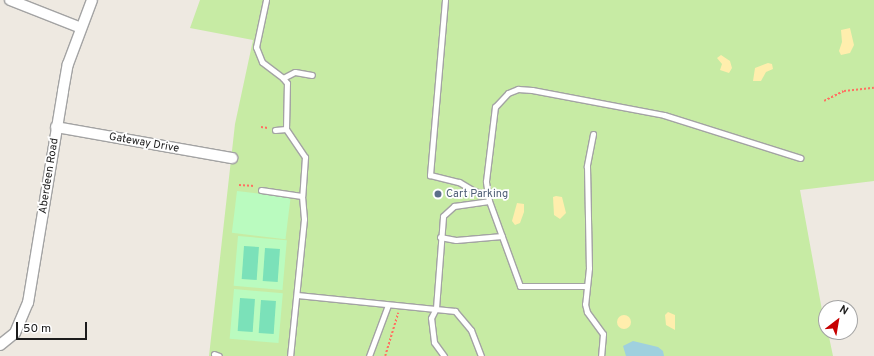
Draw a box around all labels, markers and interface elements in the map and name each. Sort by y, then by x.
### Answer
street label: Gateway Drive [108,130,180,156]
street label: Aberdeen Road [37,137,61,215]
place label: Cart Parking [446,187,508,201]
marker: Cart Parking [433,189,443,199]
north arrow [818,300,858,340]
text: N [837,303,851,319]
scale bar [18,314,89,340]
text: 50 m [23,321,51,337]

